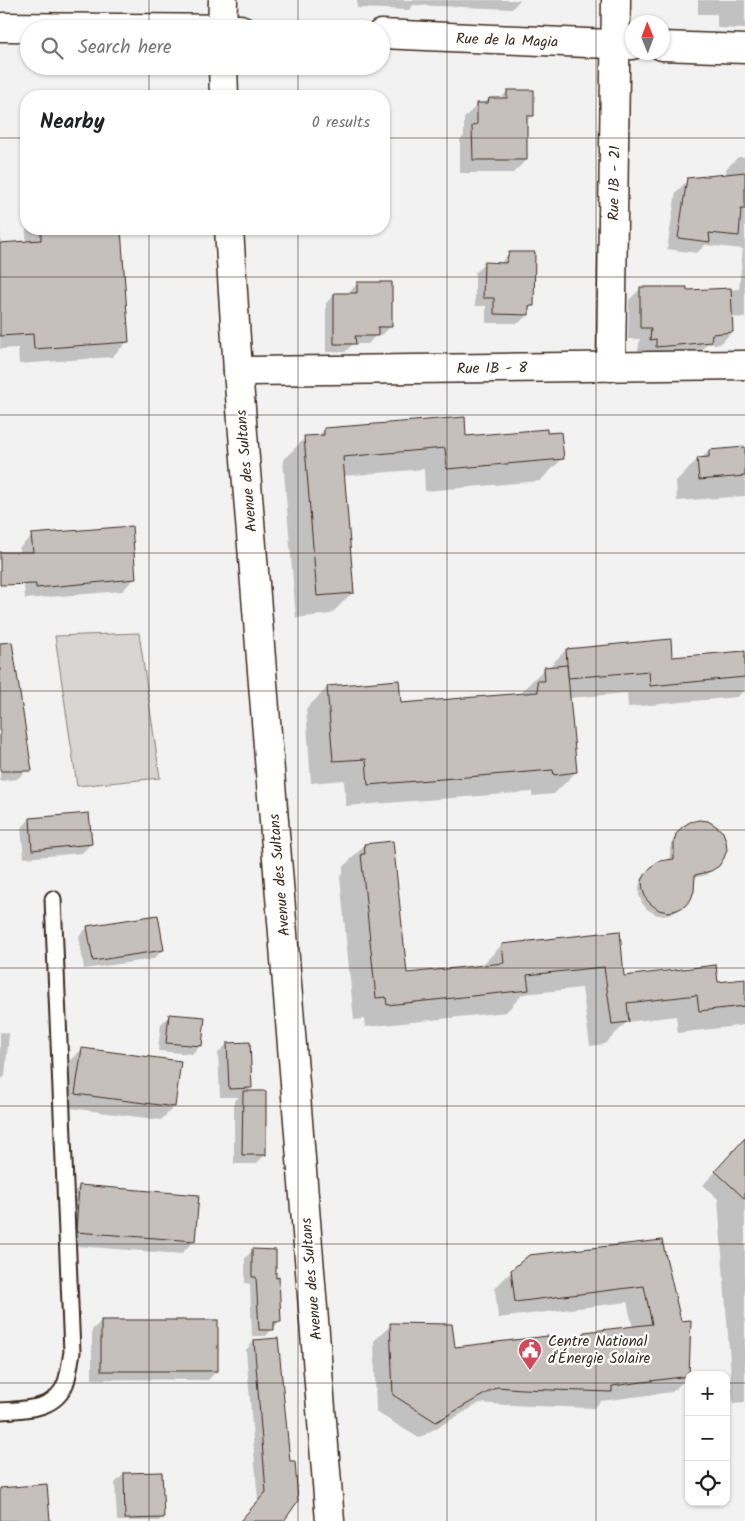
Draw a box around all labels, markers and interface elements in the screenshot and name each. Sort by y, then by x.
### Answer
north arrow [625,15,670,60]
search box [20,20,390,75]
street label: Rue de la Magia [455,27,559,55]
text: Search here [78,33,172,63]
icon: search [38,34,66,62]
text: Nearby [40,106,105,139]
text: 0 results [312,110,370,135]
street label: Rue IB - 21 [602,145,628,221]
street label: Rue IB - 8 [456,356,529,382]
street label: Avenue des Sultans [230,408,264,533]
street label: Avenue des Sultans [263,812,297,937]
street label: Avenue des Sultans [295,1216,329,1341]
place label: Centre National d'Énergie Solaire [548,1330,651,1371]
public building icon: Centre National d'Énergie Solaire [517,1337,543,1371]
map controls [685,1371,730,1506]
button: + [685,1371,730,1416]
button: − [685,1416,730,1461]
button: locate [685,1461,730,1506]

